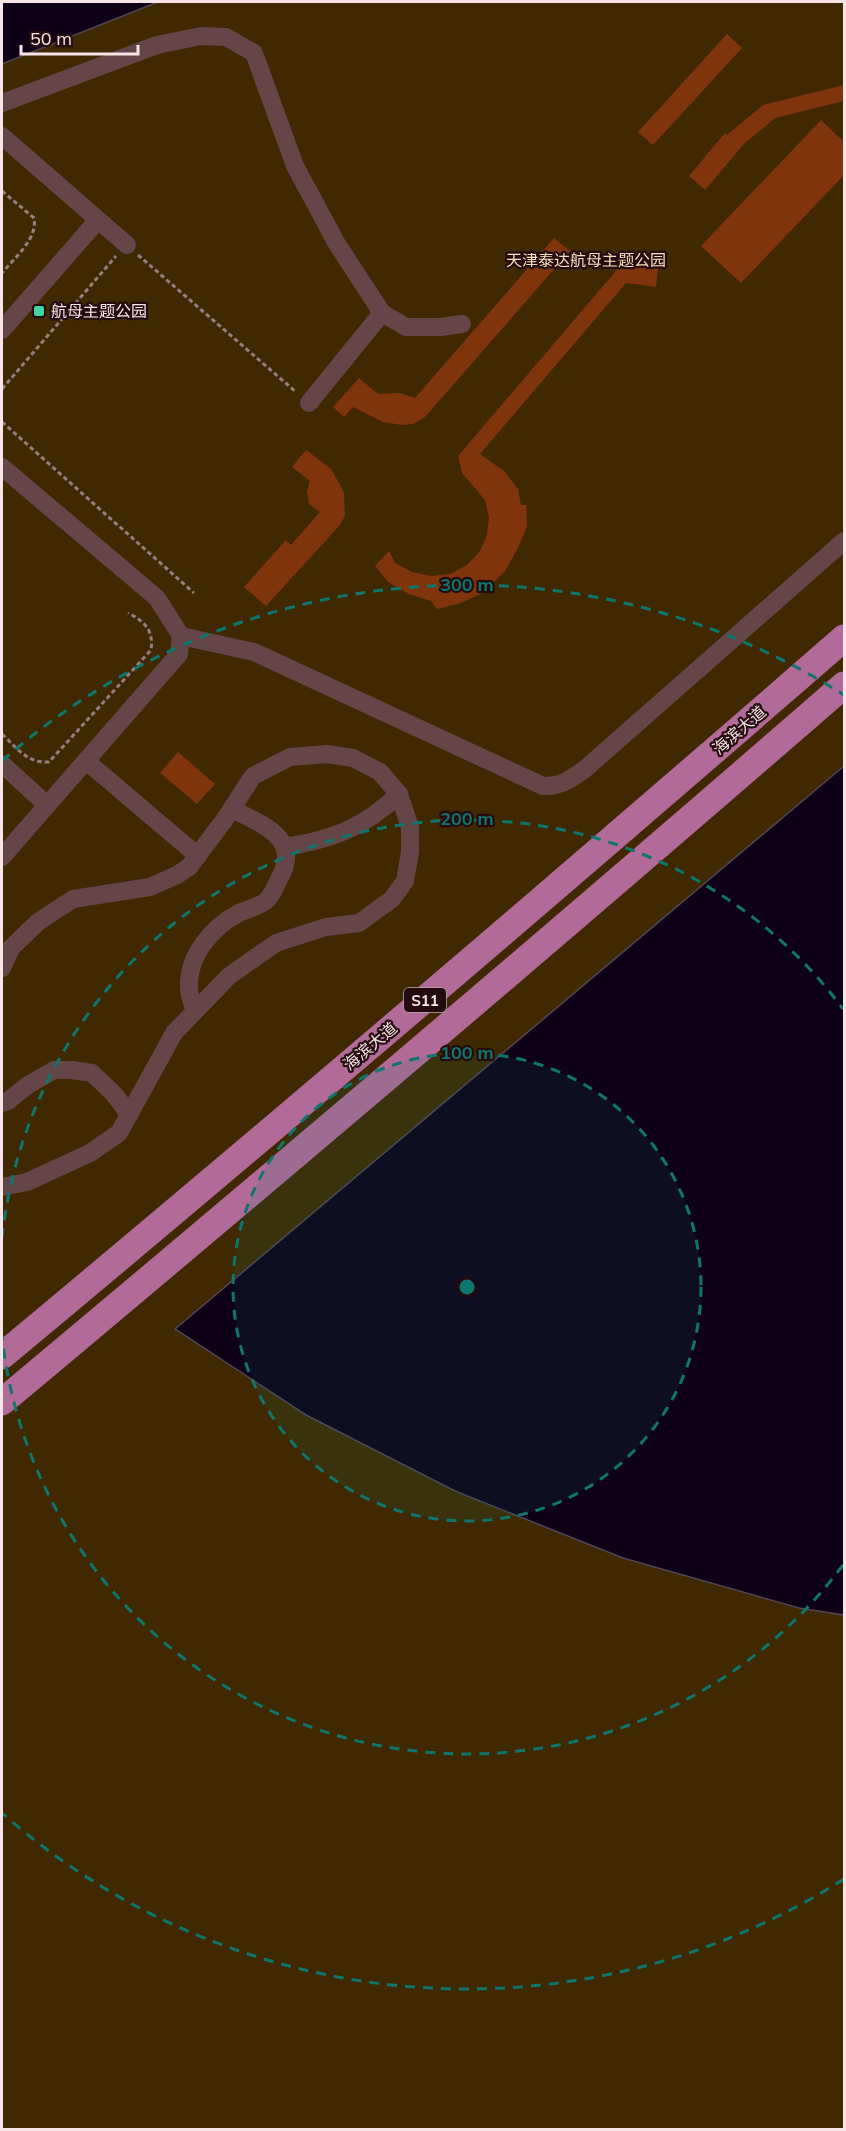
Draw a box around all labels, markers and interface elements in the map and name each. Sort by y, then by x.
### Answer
scale bar [21,18,138,56]
text: 50 m [30,27,72,50]
park label: 天津泰达航母主题公园 [506,250,666,270]
place label: 航母主题公园 [51,301,147,321]
marker: 航母主题公园 [32,304,46,318]
text: 300 m [440,573,494,596]
street label: 海滨大道 [708,701,770,759]
text: 200 m [440,807,494,830]
road number: S11 [404,988,446,1012]
street label: 海滨大道 [339,1018,401,1074]
text: 100 m [440,1041,494,1064]
centre of rings [457,1277,477,1297]

